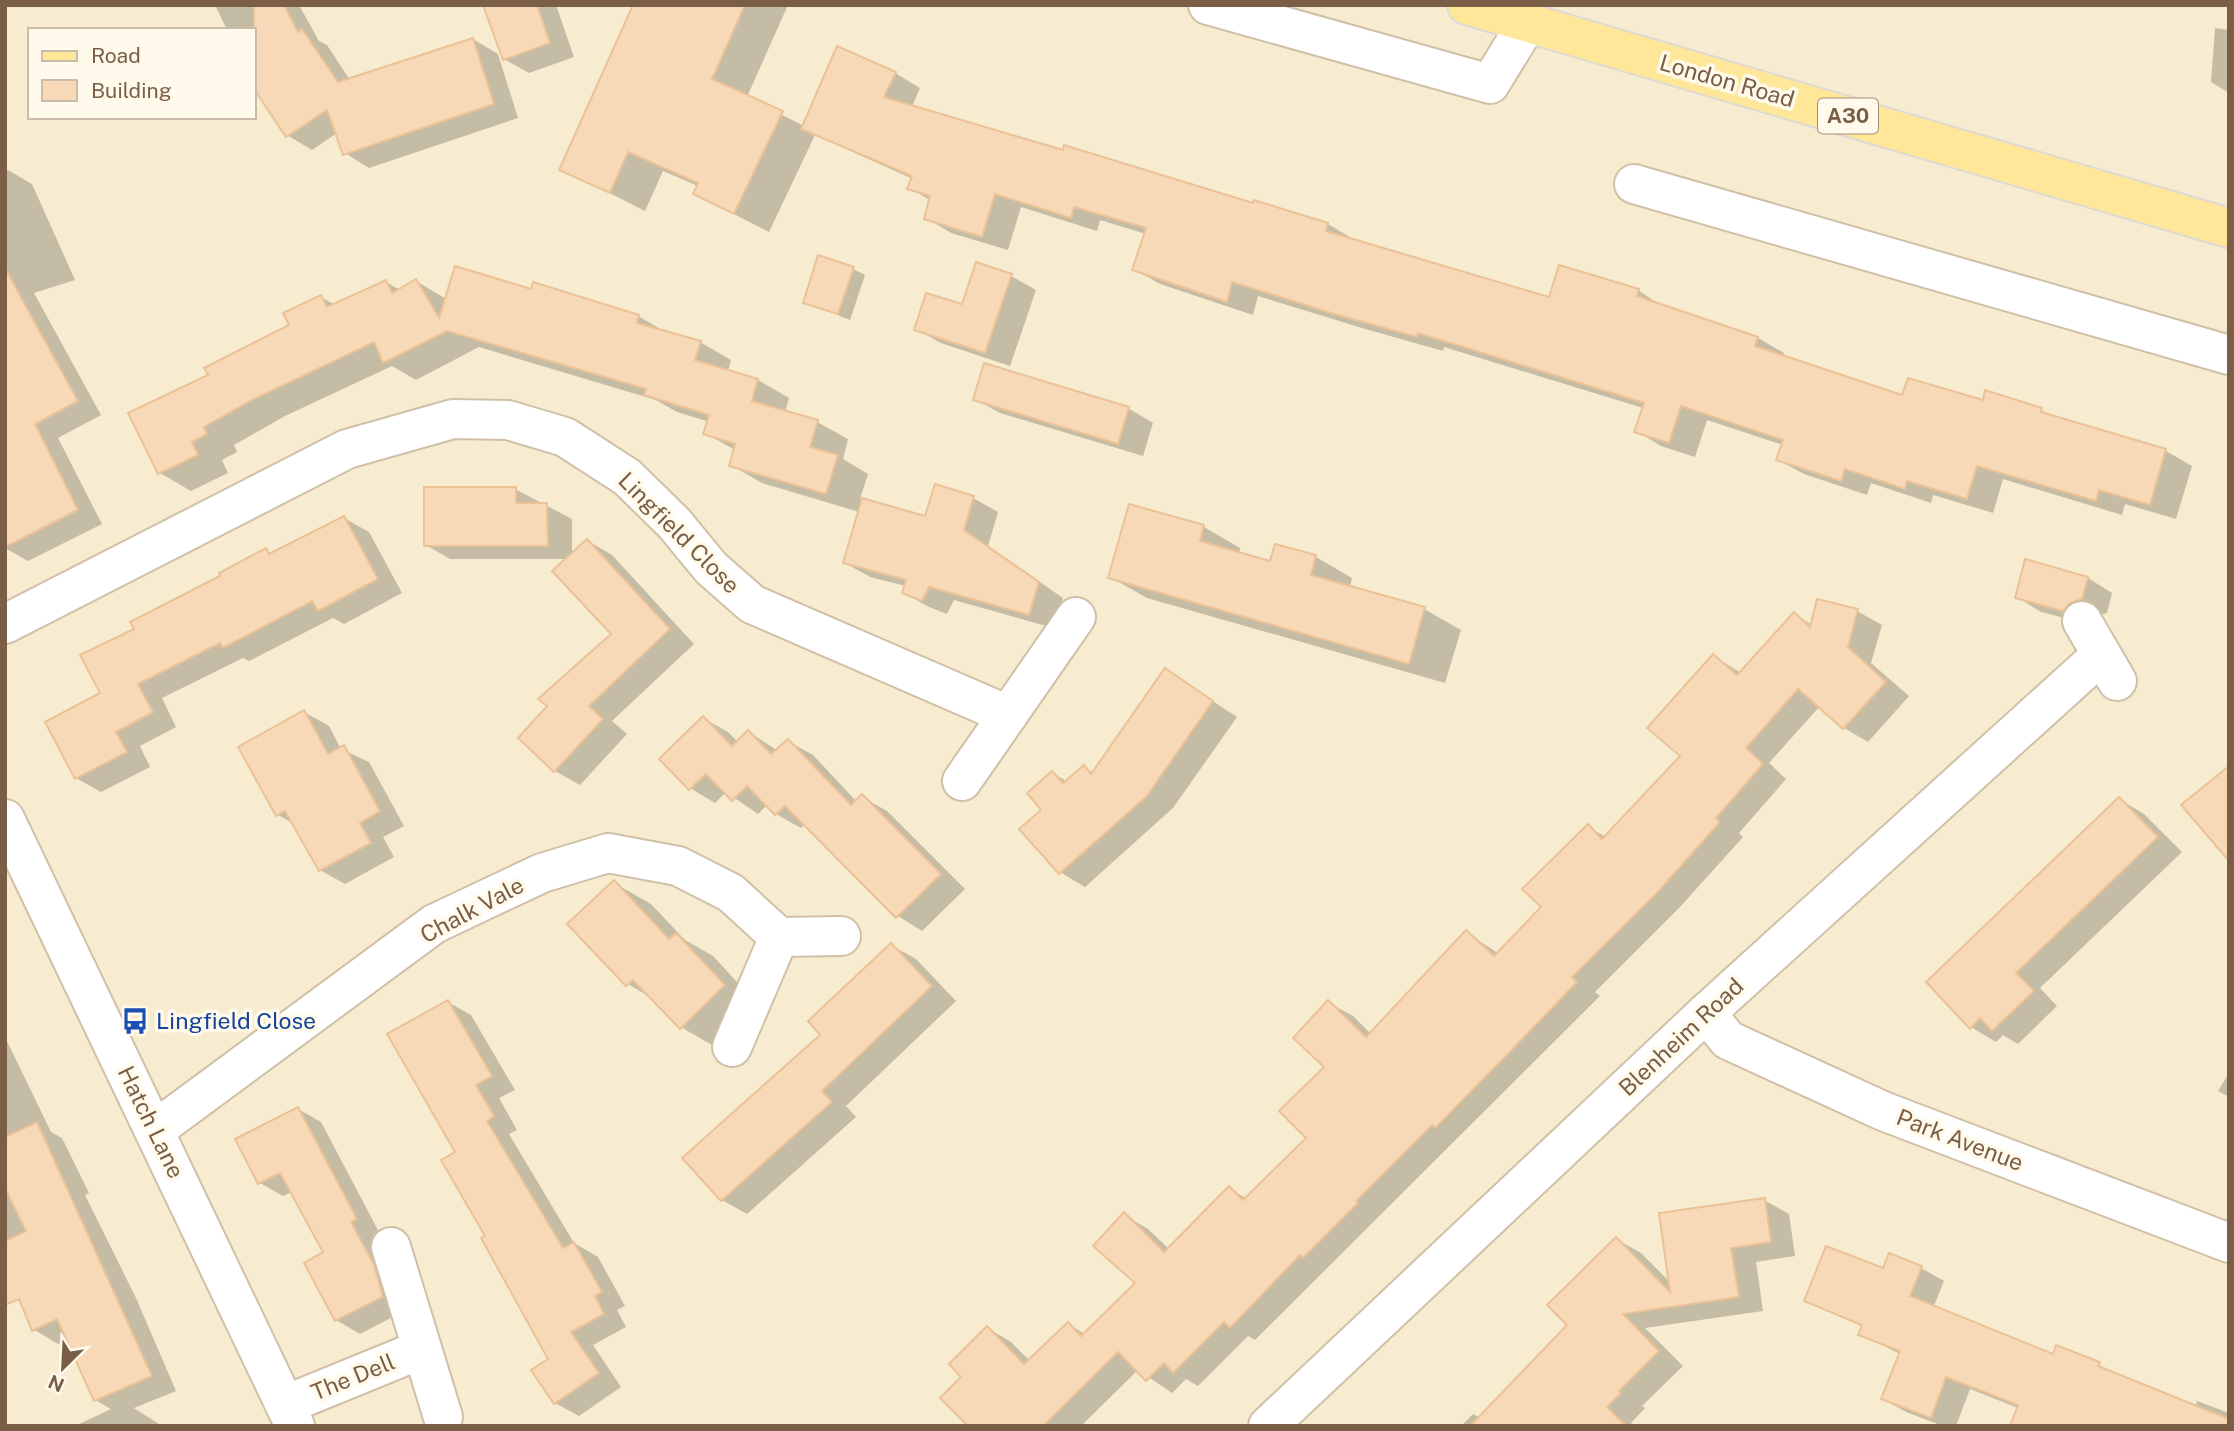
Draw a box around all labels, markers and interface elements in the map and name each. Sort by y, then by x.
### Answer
legend [28,28,256,119]
text: Road [91,43,141,68]
street label: London Road [1657,48,1798,113]
text: Building [91,78,172,103]
road number: A30 [1818,99,1878,134]
street label: Lingfield Close [613,466,746,599]
street label: Chalk Vale [415,871,528,948]
street label: Blenheim Road [1613,972,1748,1101]
bus stop icon: Lingfield Close [120,1006,150,1036]
place label: Lingfield Close [156,1007,316,1034]
street label: Hatch Lane [113,1061,190,1182]
street label: Park Avenue [1893,1103,2027,1176]
north arrow [28,1333,98,1403]
street label: The Dell [307,1348,399,1406]
text: N [45,1370,67,1397]

